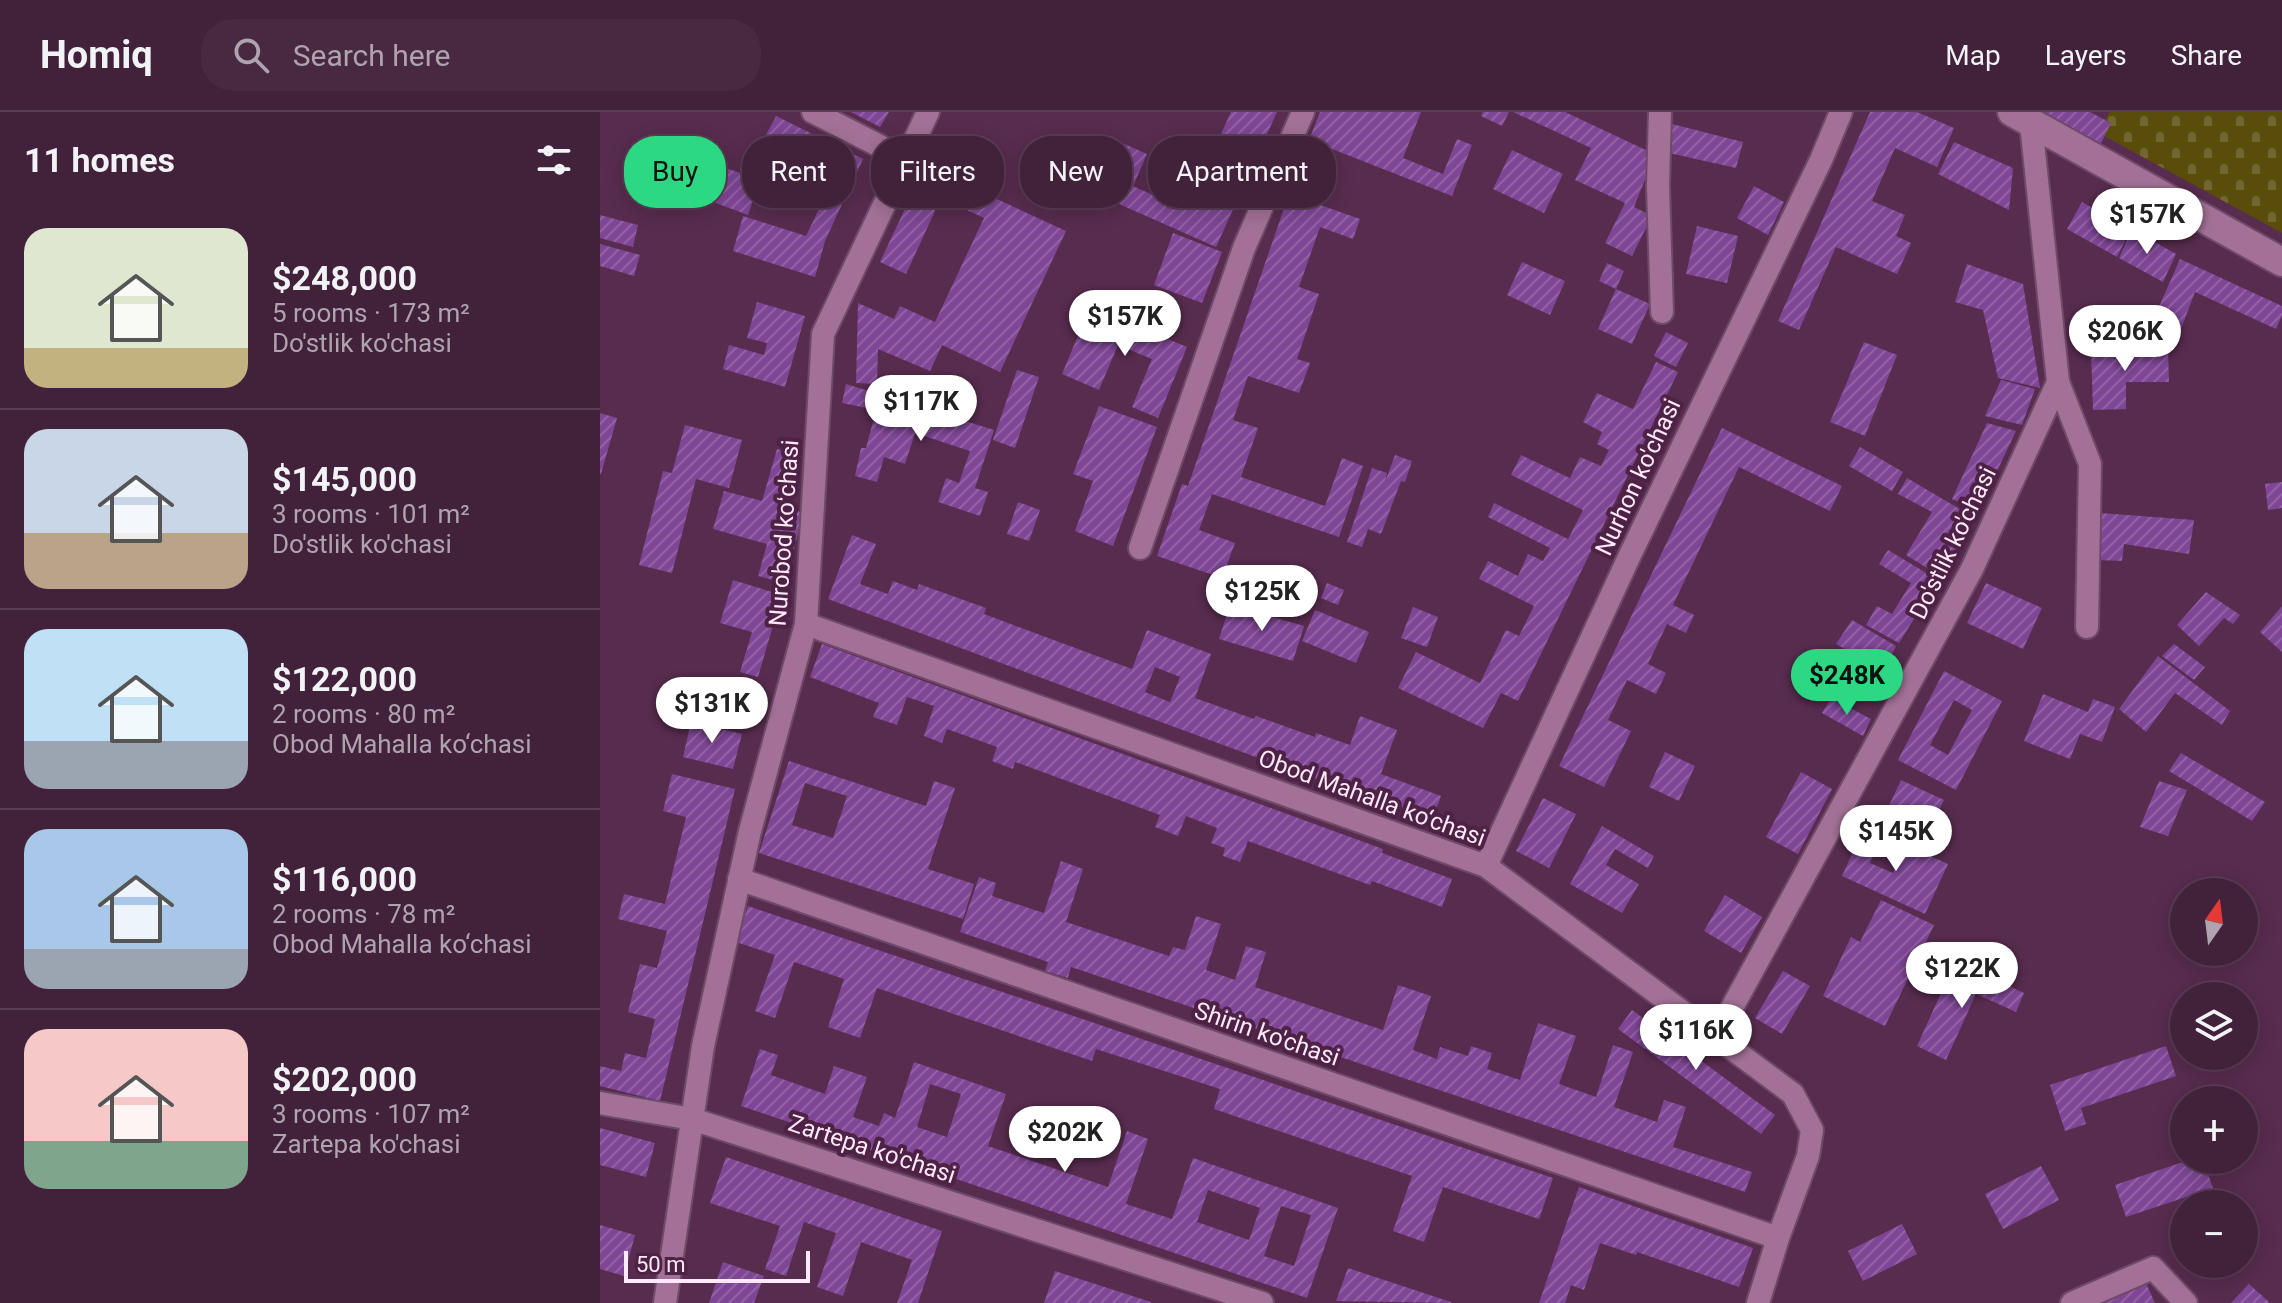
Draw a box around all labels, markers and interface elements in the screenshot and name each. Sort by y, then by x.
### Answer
search box [201,19,761,91]
text: Homiq [40,33,153,77]
icon: search [229,33,273,77]
text: Search here [293,38,451,73]
text: Map [1945,39,2001,72]
text: Layers [2045,39,2127,72]
text: Share [2171,39,2242,72]
chip: Buy [624,136,726,208]
chip: Rent [742,136,855,208]
chip: Filters [871,136,1004,208]
chip: New [1020,136,1132,208]
chip: Apartment [1148,136,1336,208]
icon: filters [532,138,576,182]
text: 11 homes [24,140,175,180]
pin: $157K [2091,188,2203,256]
text: $157K [2109,199,2185,229]
text: $248,000 [272,258,417,298]
icon: home [88,260,184,356]
pin: $157K [1069,290,1181,358]
text: 5 rooms · 173 m² [272,298,470,328]
text: $157K [1087,301,1163,331]
pin: $206K [2069,305,2181,373]
text: $206K [2087,316,2163,346]
text: Do'stlik ko'chasi [272,328,452,358]
pin: $117K [865,375,977,443]
text: $117K [883,386,959,416]
street label: Nurhon ko'chasi [1590,394,1686,560]
street label: Nurobod koʻchasi [764,439,804,627]
text: $145,000 [272,459,417,499]
icon: home [88,461,184,557]
street label: Do'stlik ko'chasi [1904,462,2002,624]
text: 3 rooms · 101 m² [272,499,470,529]
text: Do'stlik ko'chasi [272,529,452,559]
pin: $125K [1206,565,1318,633]
text: $125K [1224,576,1300,606]
pin: $248K [1791,649,1903,717]
text: $122,000 [272,659,417,699]
text: $248K [1809,660,1885,690]
icon: home [88,661,184,757]
pin: $131K [656,677,768,745]
text: $131K [674,688,750,718]
text: 2 rooms · 80 m² [272,699,455,729]
text: Obod Mahalla ko‘chasi [272,729,532,759]
street label: Obod Mahalla ko‘chasi [1255,744,1489,852]
pin: $145K [1840,805,1952,873]
text: $145K [1858,816,1934,846]
text: $116,000 [272,859,417,899]
icon: home [88,861,184,957]
north arrow [2170,878,2258,966]
map controls [2170,878,2258,1278]
text: 2 rooms · 78 m² [272,899,455,929]
text: Obod Mahalla ko‘chasi [272,929,532,959]
pin: $122K [1906,942,2018,1010]
text: $122K [1924,953,2000,983]
button: layers [2170,982,2258,1070]
street label: Shirin ko'chasi [1191,996,1343,1072]
pin: $116K [1640,1004,1752,1072]
text: $116K [1658,1015,1734,1045]
text: $202,000 [272,1059,417,1099]
icon: home [88,1061,184,1157]
button: + [2170,1086,2258,1174]
text: 3 rooms · 107 m² [272,1099,470,1129]
pin: $202K [1009,1106,1121,1174]
street label: Zartepa ko'chasi [785,1109,959,1189]
text: $202K [1027,1117,1103,1147]
text: Zartepa ko'chasi [272,1129,461,1159]
button: − [2170,1190,2258,1278]
scale bar [624,1247,810,1283]
text: 50 m [636,1252,685,1277]

